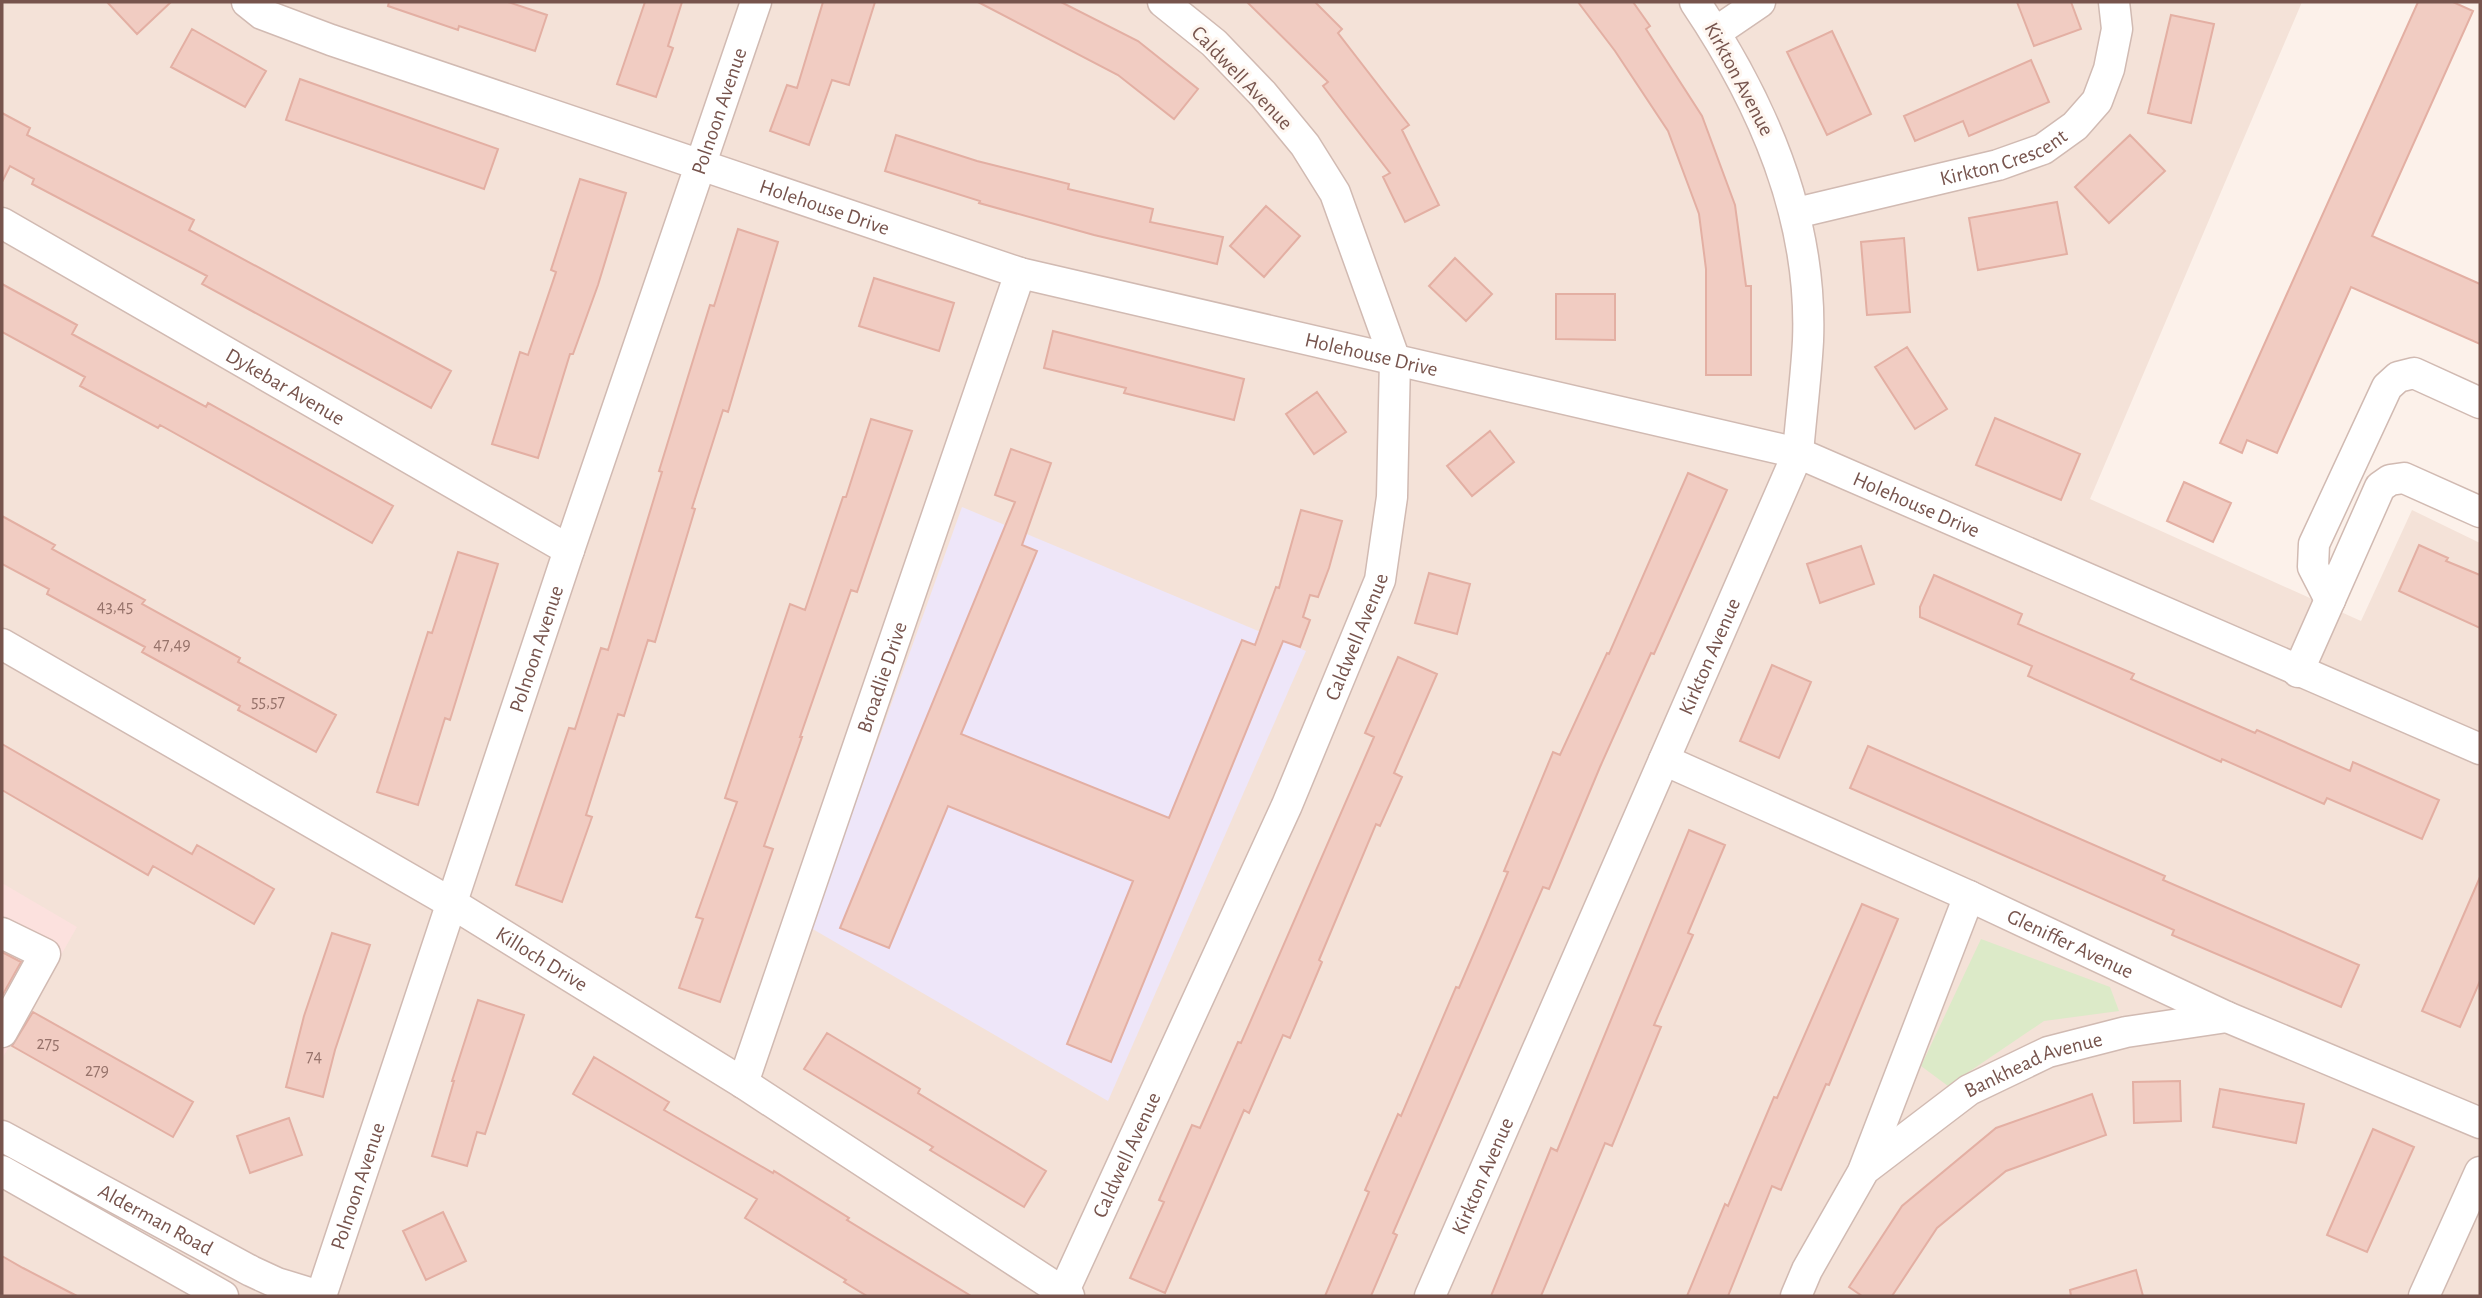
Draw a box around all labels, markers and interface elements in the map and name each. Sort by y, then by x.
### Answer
street label: Kirkton Avenue [1700,19,1778,139]
street label: Caldwell Avenue [1187,22,1297,134]
street label: Polnoon Avenue [687,45,750,177]
street label: Kirkton Crescent [1938,125,2071,189]
street label: Holehouse Drive [757,175,892,239]
street label: Holehouse Drive [1303,329,1440,380]
street label: Dykebar Avenue [222,344,348,429]
street label: Holehouse Drive [1850,468,1983,541]
street label: Caldwell Avenue [1321,572,1391,703]
street label: Polnoon Avenue [505,583,567,715]
street label: Kirkton Avenue [1675,595,1744,718]
house number: 43,45 [97,598,133,616]
street label: Broadlie Drive [853,619,910,735]
house number: 47,49 [153,636,191,654]
house number: 55,57 [251,693,285,711]
street label: Gleniffer Avenue [2004,905,2137,982]
street label: Killoch Drive [492,923,591,995]
street label: Bankhead Avenue [1961,1028,2104,1101]
house number: 275 [36,1035,60,1053]
house number: 74 [306,1048,322,1066]
house number: 279 [85,1062,109,1080]
street label: Caldwell Avenue [1089,1089,1164,1221]
street label: Kirkton Avenue [1448,1114,1517,1237]
street label: Polnoon Avenue [327,1120,388,1252]
street label: Alderman Road [95,1180,217,1259]

